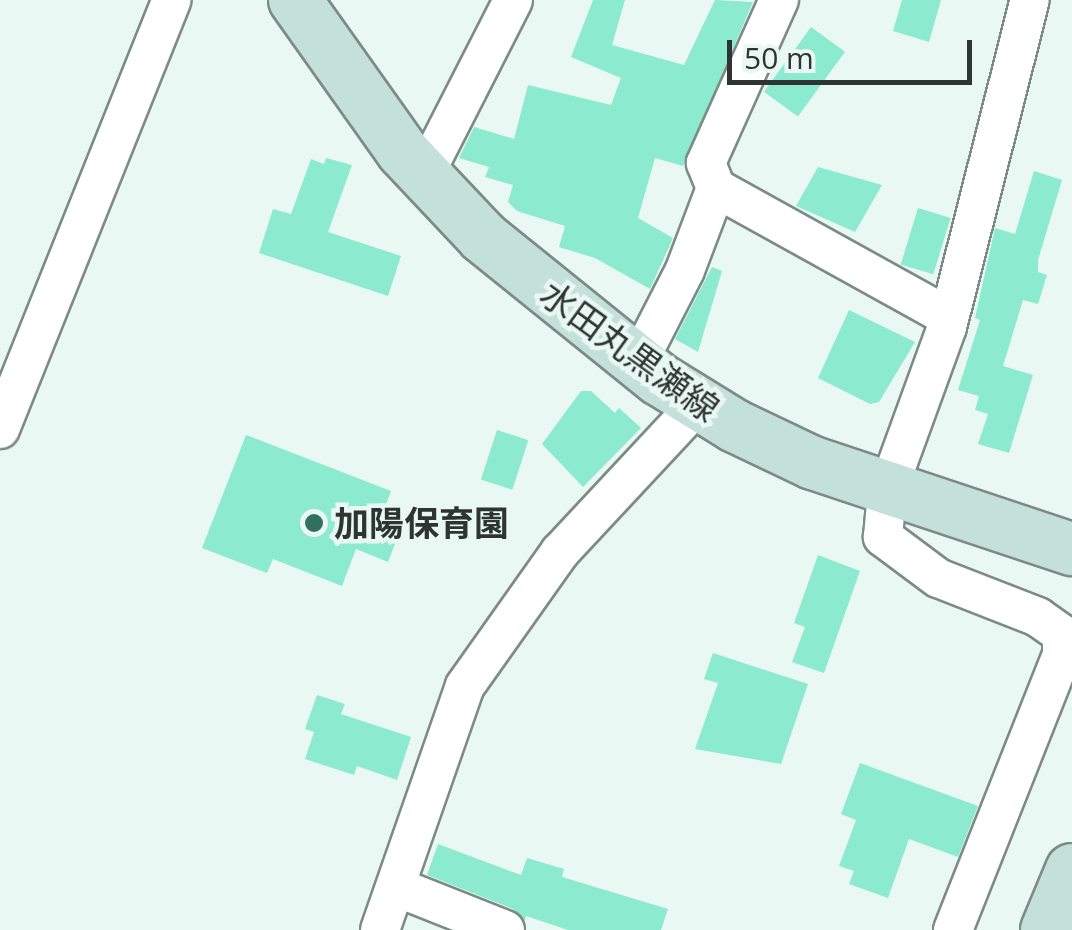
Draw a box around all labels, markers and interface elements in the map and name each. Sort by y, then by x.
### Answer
scale bar [732,20,977,82]
text: 50 m [744,37,814,78]
street label: 水田丸黒瀬線 [533,272,727,430]
place label: 加陽保育園 [334,502,509,544]
marker: 加陽保育園 [303,512,325,534]

